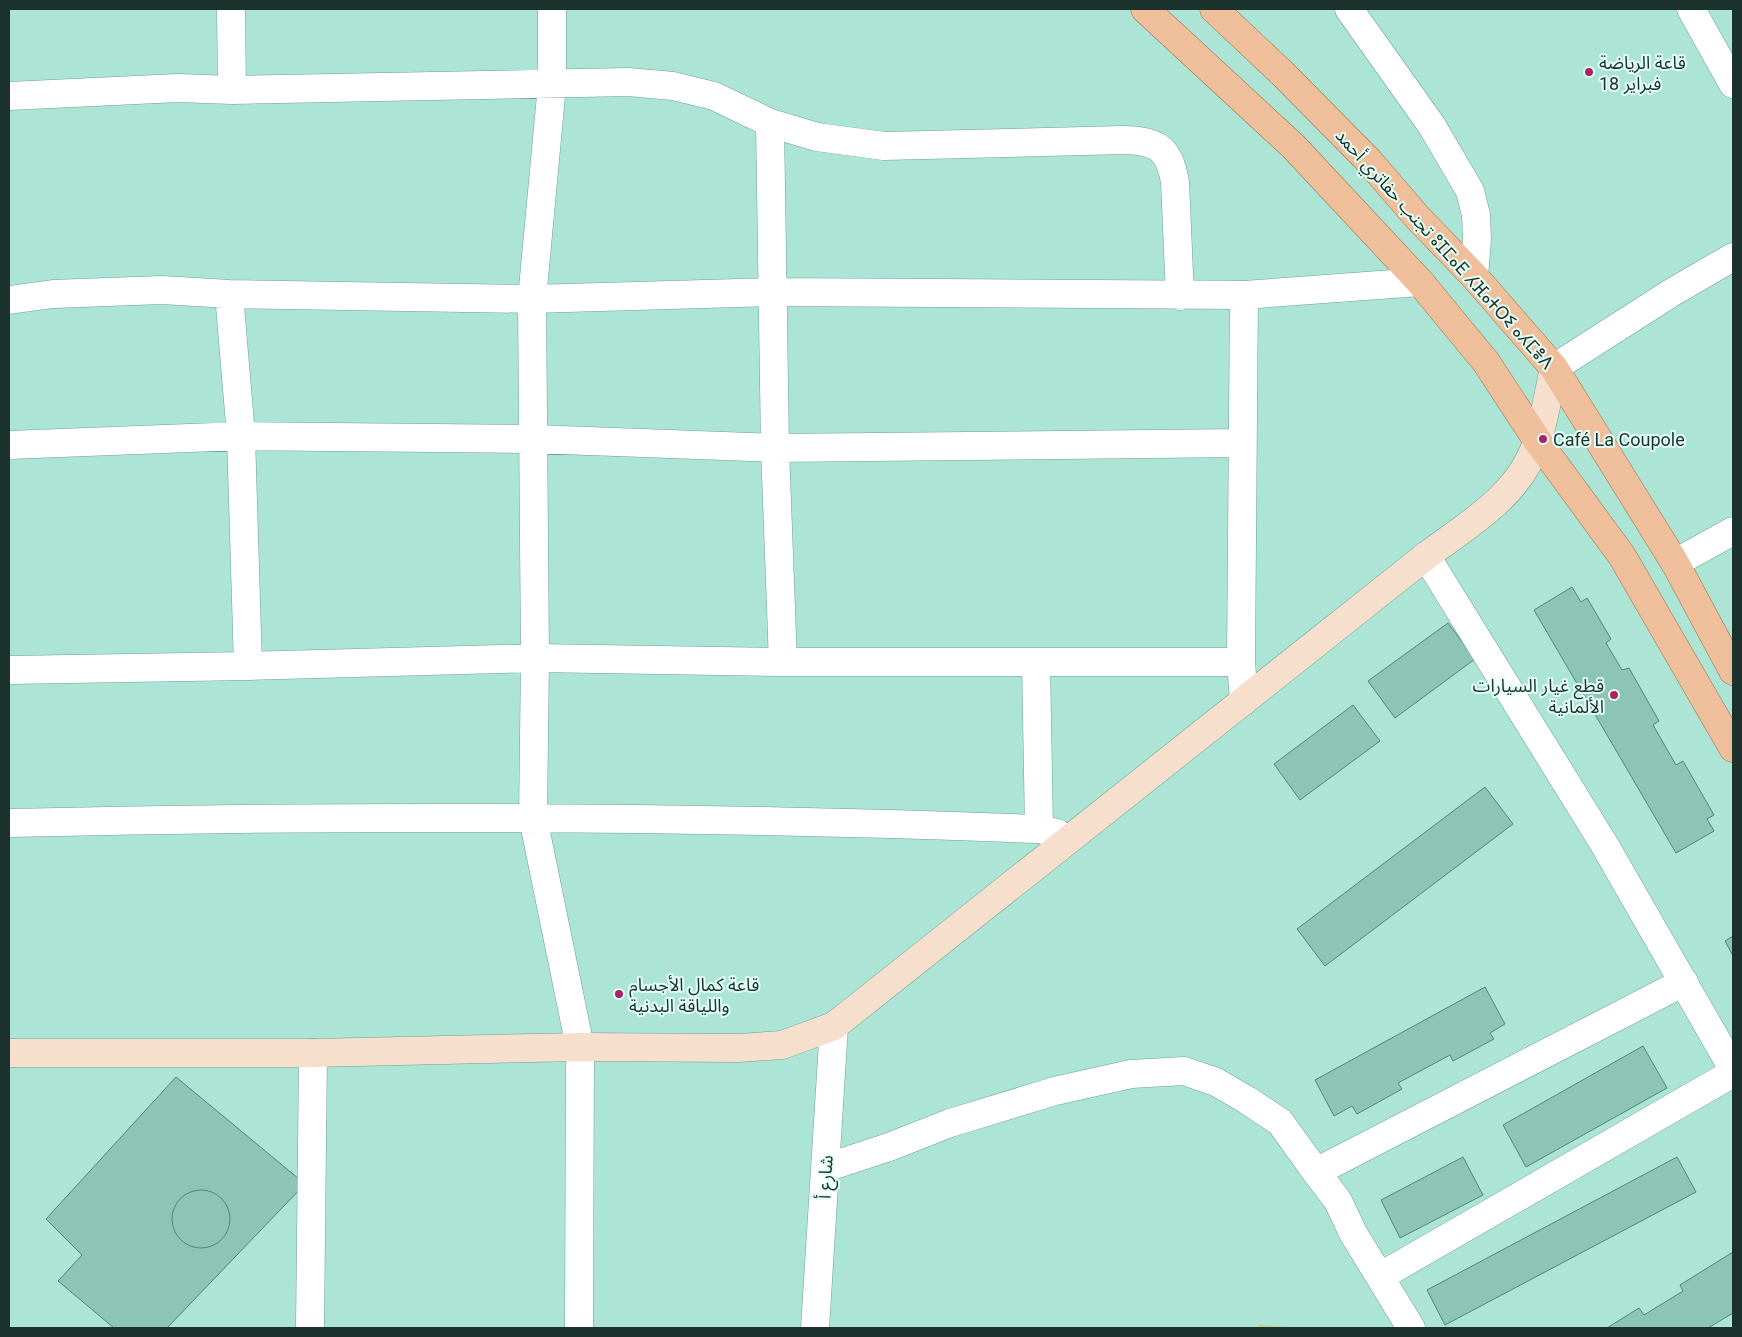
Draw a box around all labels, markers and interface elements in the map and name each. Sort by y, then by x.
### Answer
place label: قاعة الرياضة 18 فبراير [1599,52,1686,95]
marker: قاعة الرياضة 18 فبراير [1583,66,1595,78]
street label: تجنب حفاتري أحمد ⵓⵊⵎⴰⴹ ⵃⴼⴰⵜⵔⵉ ⴰⵃⵎⴻⴷ [1329,124,1559,376]
place label: Café La Coupole [1553,429,1685,450]
marker: Café La Coupole [1537,433,1549,445]
place label: قطع غيار السيارات الألمانية [1473,675,1604,717]
marker: قطع غيار السيارات الألمانية [1608,689,1620,701]
place label: قاعة كمال الأجسام واللياقة البدنية [629,974,759,1016]
marker: قاعة كمال الأجسام واللياقة البدنية [613,988,625,1000]
street label: شارع أ [813,1155,841,1200]

